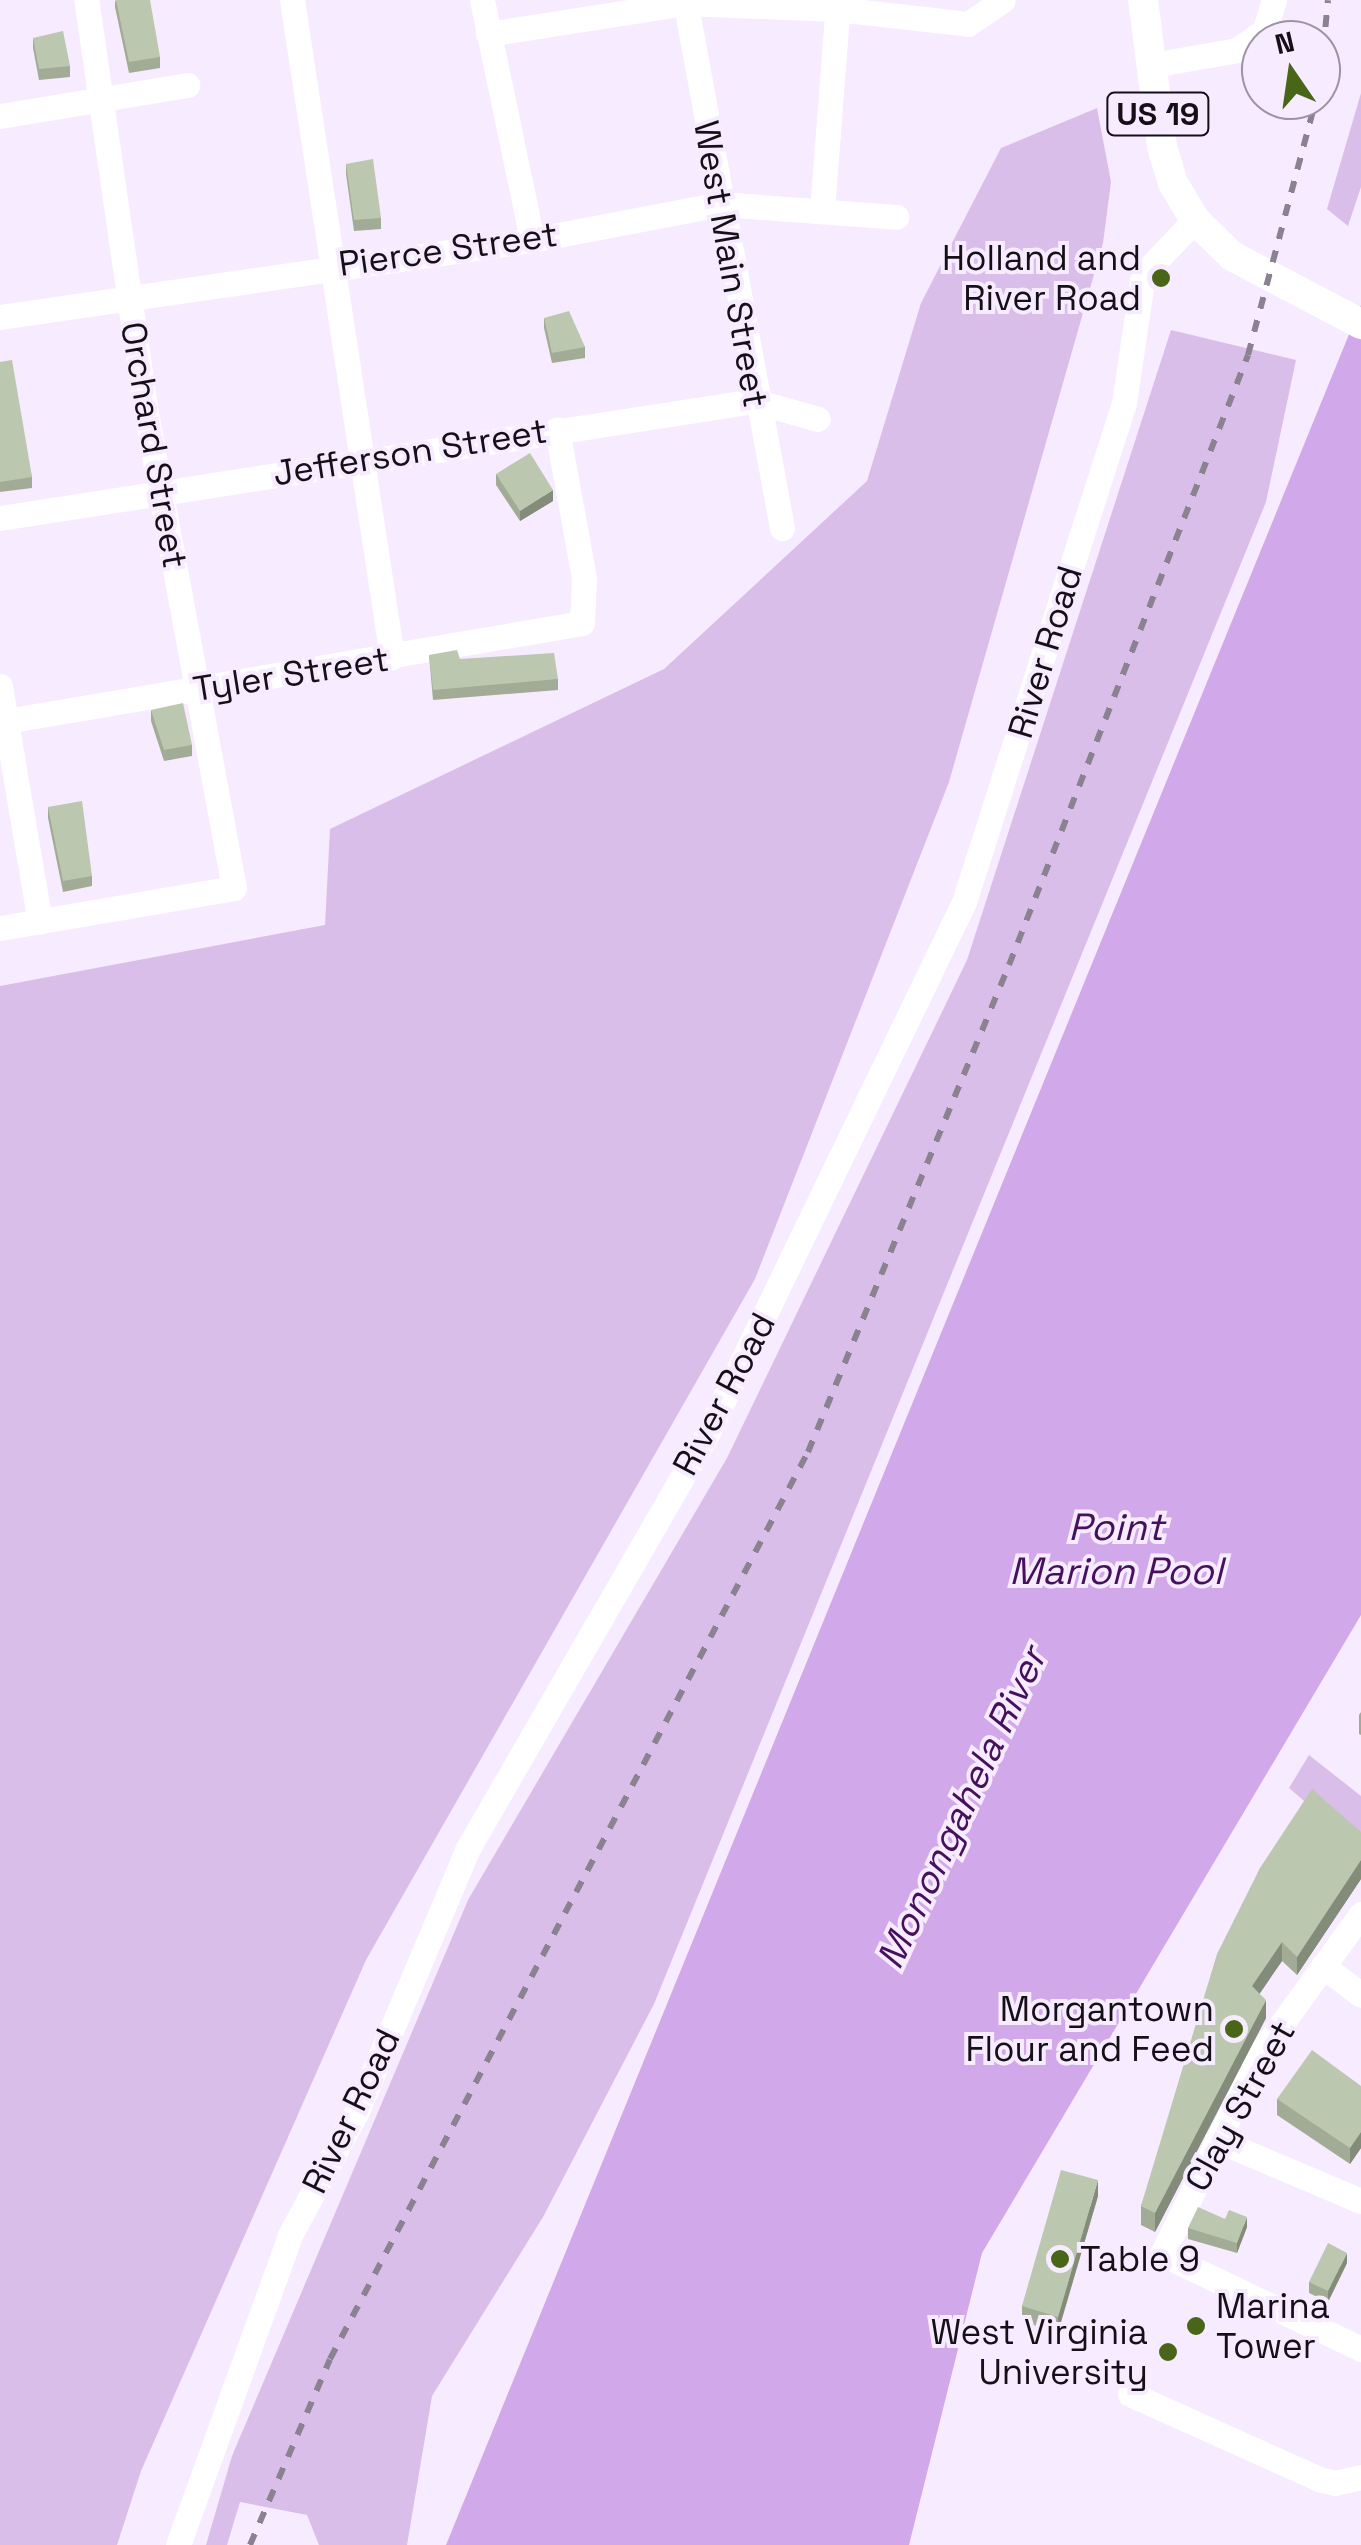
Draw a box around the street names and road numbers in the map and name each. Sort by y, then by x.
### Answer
road number: US 19 [1106,87,1210,141]
street label: West Main Street [685,117,777,411]
street label: Pierce Street [336,213,560,285]
street label: Orchard Street [112,318,196,572]
street label: Jefferson Street [270,410,550,494]
street label: River Road [999,561,1091,743]
street label: Tyler Street [190,638,392,710]
street label: River Road [664,1306,784,1482]
street label: Clay Street [1176,2014,1304,2198]
street label: River Road [293,2022,409,2200]

